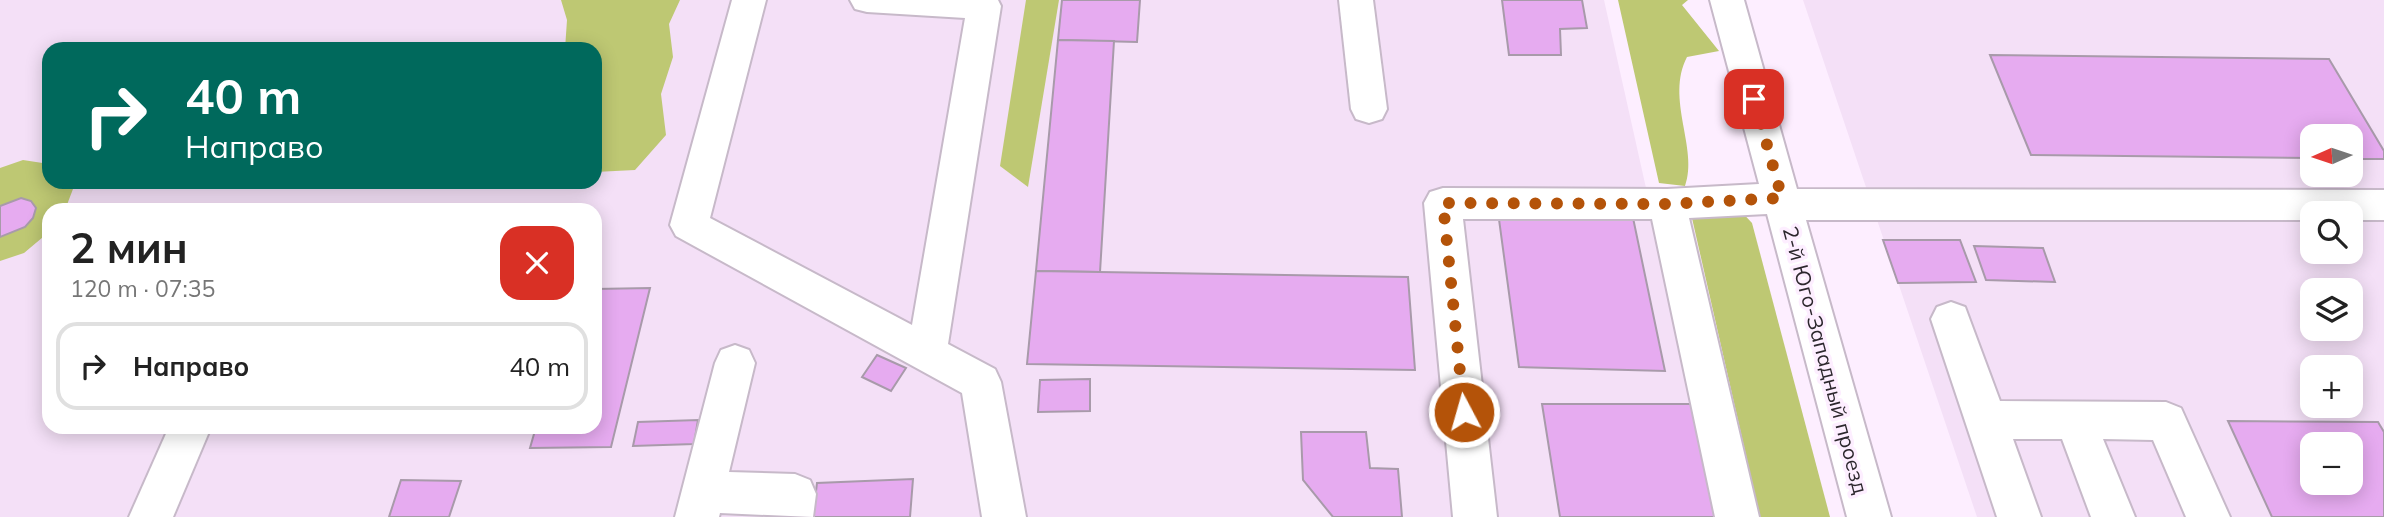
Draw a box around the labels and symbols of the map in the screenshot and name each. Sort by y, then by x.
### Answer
pin [1724,69,1784,129]
north arrow [2300,124,2362,187]
street label: 2-й Юго-Западный проезд [1778,223,1874,497]
position arrow [1427,375,1501,449]

